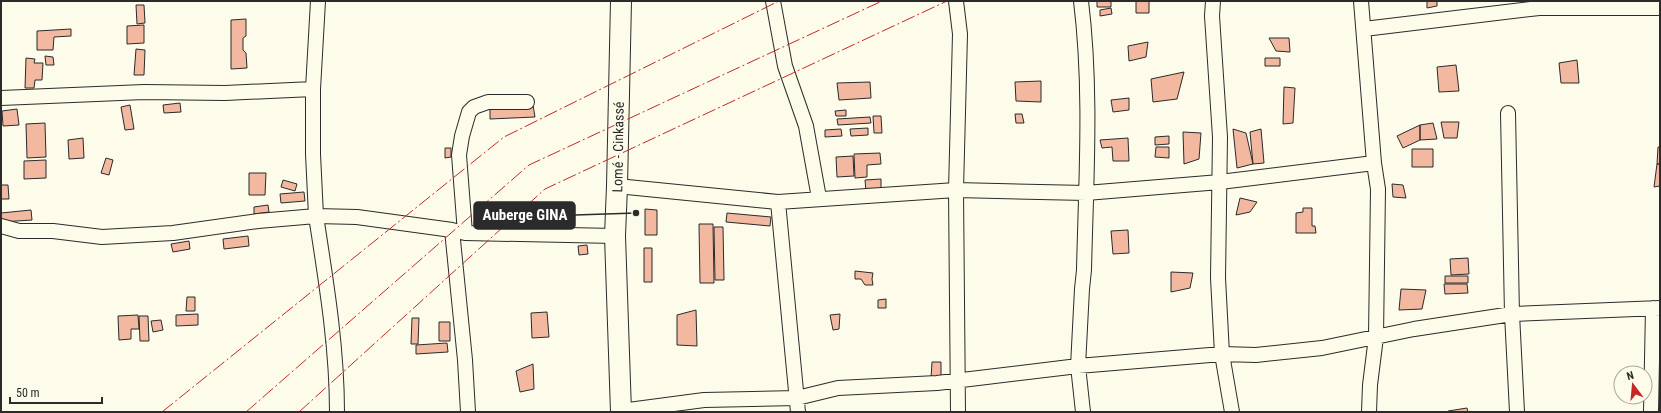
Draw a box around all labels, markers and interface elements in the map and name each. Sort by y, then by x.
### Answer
street label: Lomé - Cinkassé [609,101,627,193]
callout: Auberge GINA [474,202,575,229]
text: Auberge GINA [483,206,568,224]
north arrow [1613,365,1653,405]
text: N [1625,369,1636,383]
scale bar [10,379,102,405]
text: 50 m [16,386,40,400]

